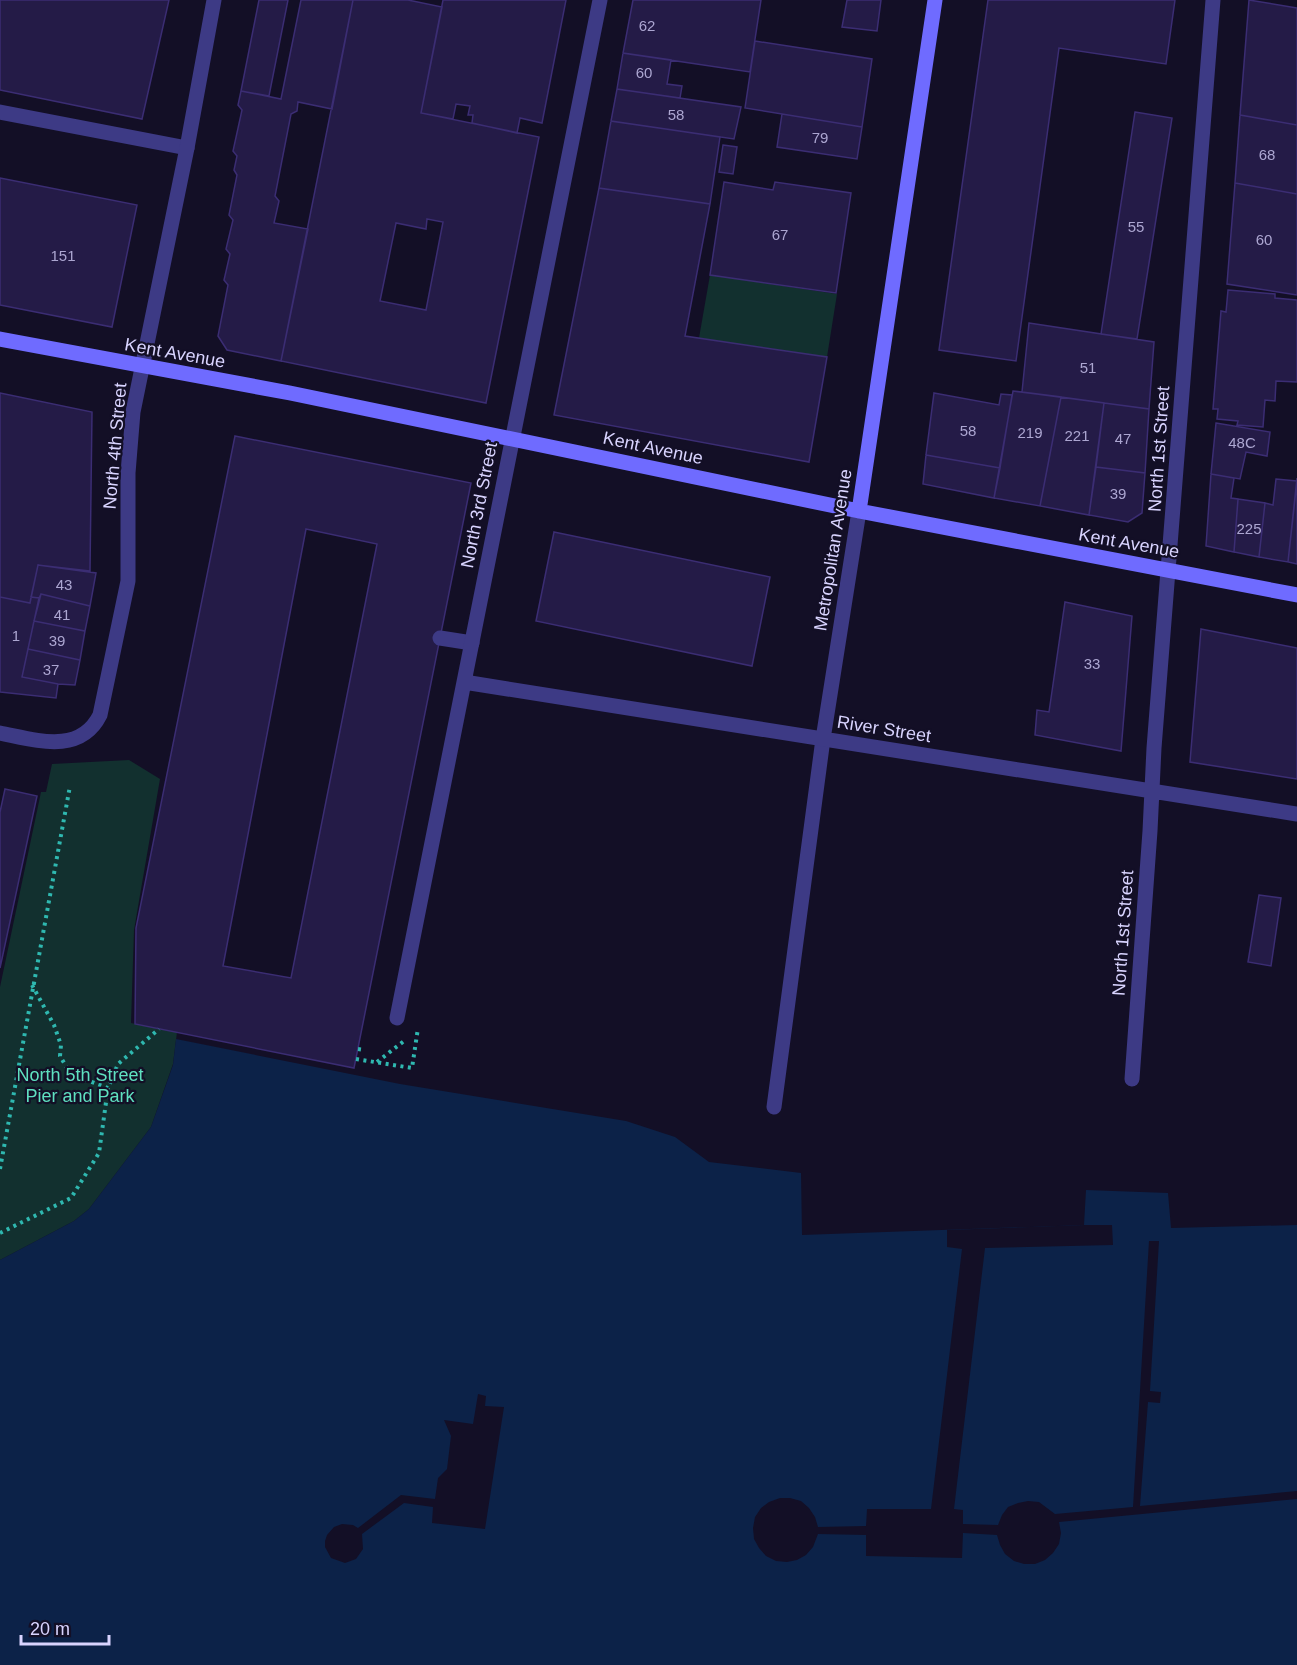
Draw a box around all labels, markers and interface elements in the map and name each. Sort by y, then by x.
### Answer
house number: 62 [639,17,655,34]
house number: 60 [636,64,652,81]
house number: 58 [668,106,684,123]
house number: 79 [812,129,828,146]
house number: 68 [1259,146,1275,163]
house number: 55 [1128,218,1144,235]
house number: 67 [772,226,788,243]
house number: 60 [1256,231,1272,248]
house number: 151 [50,247,76,264]
street label: Kent Avenue [123,334,227,372]
house number: 51 [1080,359,1096,376]
street label: North 4th Street [100,382,130,510]
street label: North 1st Street [1145,385,1173,513]
house number: 58 [960,422,976,439]
house number: 219 [1017,424,1043,441]
house number: 221 [1064,427,1090,444]
street label: Kent Avenue [601,428,705,468]
house number: 47 [1115,430,1131,447]
house number: 48C [1228,434,1256,451]
street label: North 3rd Street [457,440,501,570]
street label: Metropolitan Avenue [810,468,856,632]
house number: 39 [1110,485,1126,502]
house number: 225 [1236,520,1262,537]
street label: Kent Avenue [1077,524,1181,562]
house number: 43 [56,576,72,593]
house number: 41 [54,606,70,623]
house number: 1 [12,627,20,644]
house number: 39 [49,632,65,649]
house number: 33 [1084,655,1100,672]
house number: 37 [43,661,59,678]
street label: River Street [836,712,932,746]
street label: North 1st Street [1109,869,1137,997]
park label: North 5th Street Pier and Park [16,1065,144,1106]
scale bar [21,1608,110,1646]
text: 20 m [30,1619,70,1639]

